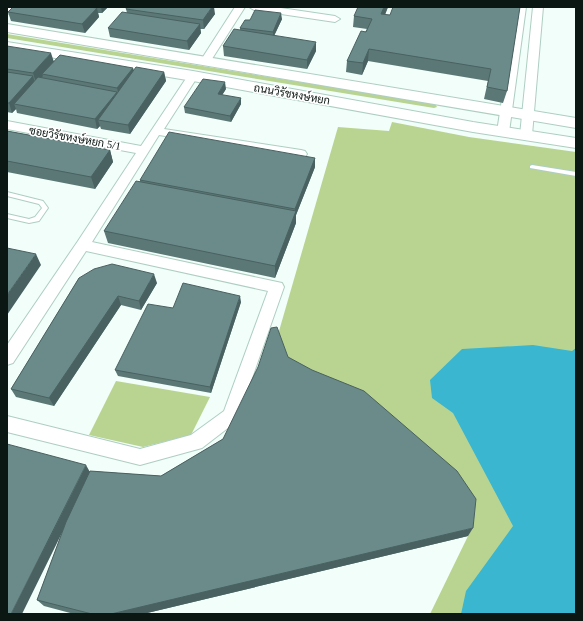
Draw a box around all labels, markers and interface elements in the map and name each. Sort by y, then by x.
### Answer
street label: ถนนวิรัชหงษ์หยก [253,79,331,107]
street label: ซอยวิรัชหงษ์หยก 5/1 [28,122,122,152]

